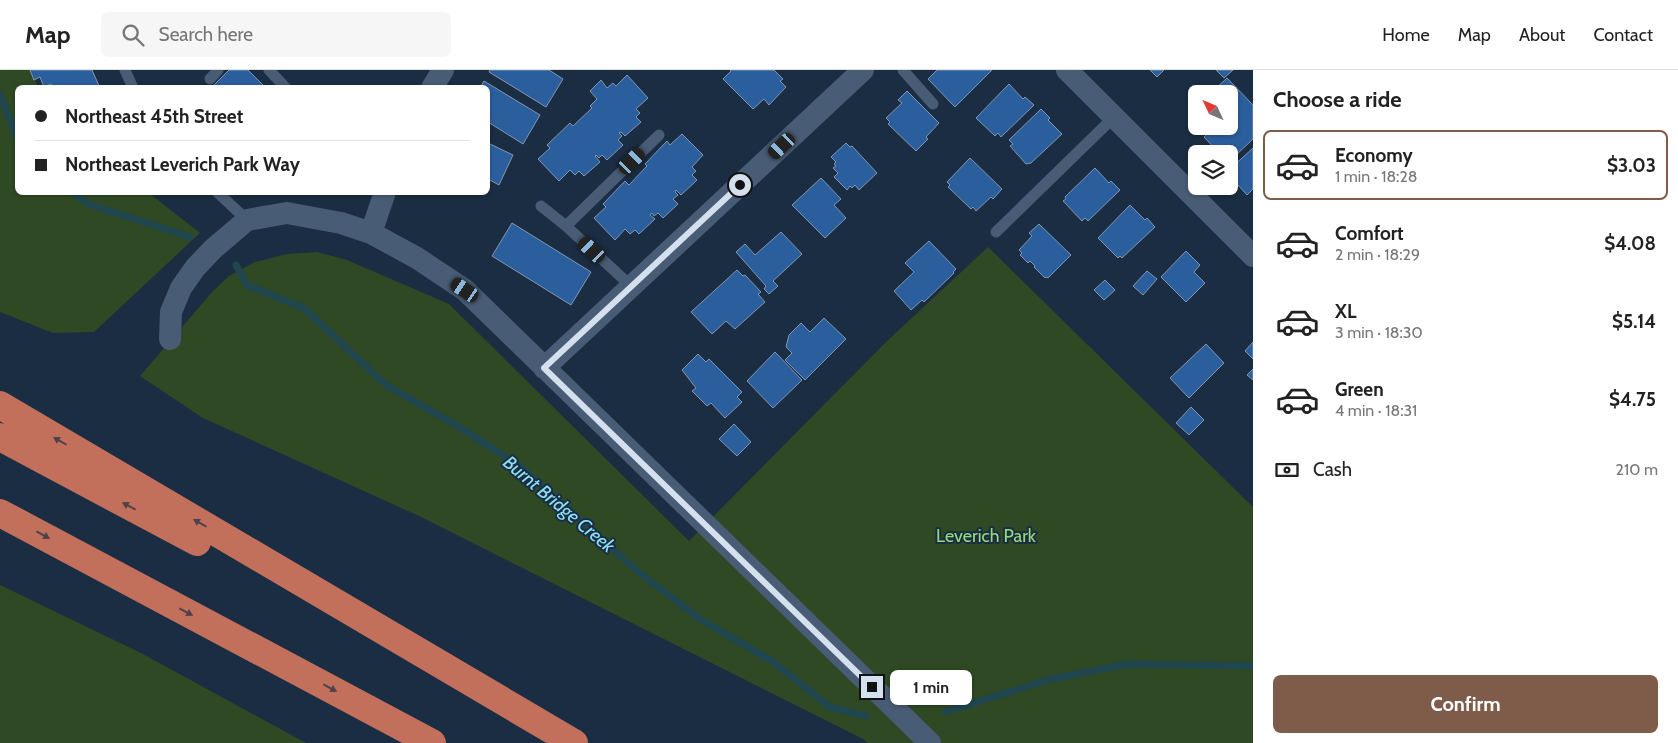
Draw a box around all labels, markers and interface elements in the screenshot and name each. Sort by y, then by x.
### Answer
search box [101,12,451,57]
text: Map [25,20,71,49]
icon: search [119,21,147,49]
text: Search here [159,23,253,46]
text: Home [1382,24,1430,46]
text: Map [1458,24,1491,46]
text: About [1519,24,1565,46]
text: Contact [1593,24,1653,46]
north arrow [1188,85,1238,135]
map controls [1188,85,1238,195]
text: Choose a ride [1273,86,1402,113]
text: Northeast 45th Street [65,105,243,128]
car [765,130,798,162]
icon: car [1275,143,1320,188]
text: Economy [1335,144,1413,167]
car [615,145,648,177]
button: layers [1188,145,1238,195]
text: Northeast Leverich Park Way [65,153,300,176]
text: $3.03 [1607,154,1656,177]
text: 1 min · 18:28 [1335,167,1418,186]
route start [729,174,751,196]
icon: car [1275,221,1320,266]
text: Comfort [1335,222,1404,245]
text: $4.08 [1604,232,1656,255]
car [575,234,608,266]
text: 2 min · 18:29 [1335,245,1420,264]
car [448,275,481,305]
icon: car [1275,299,1320,344]
text: XL [1335,300,1356,323]
text: $5.14 [1612,310,1656,333]
text: 3 min · 18:30 [1335,323,1423,342]
icon: car [1275,377,1320,422]
text: Green [1335,378,1384,401]
text: $4.75 [1609,388,1656,411]
text: 4 min · 18:31 [1335,401,1417,420]
one-way arrow [52,437,67,445]
water label: Burnt Bridge Creek [498,451,620,558]
icon: cash [1273,456,1301,484]
text: Cash [1313,458,1352,481]
text: 210 m [1616,460,1658,479]
one-way arrow [122,502,136,510]
one-way arrow [193,519,207,528]
park label: Leverich Park [936,525,1037,547]
one-way arrow [36,531,50,540]
one-way arrow [179,608,194,616]
callout: 1 min [890,670,972,704]
button: Confirm [1273,675,1658,733]
route end [861,676,883,698]
text: 1 min [913,678,949,697]
one-way arrow [323,684,336,693]

